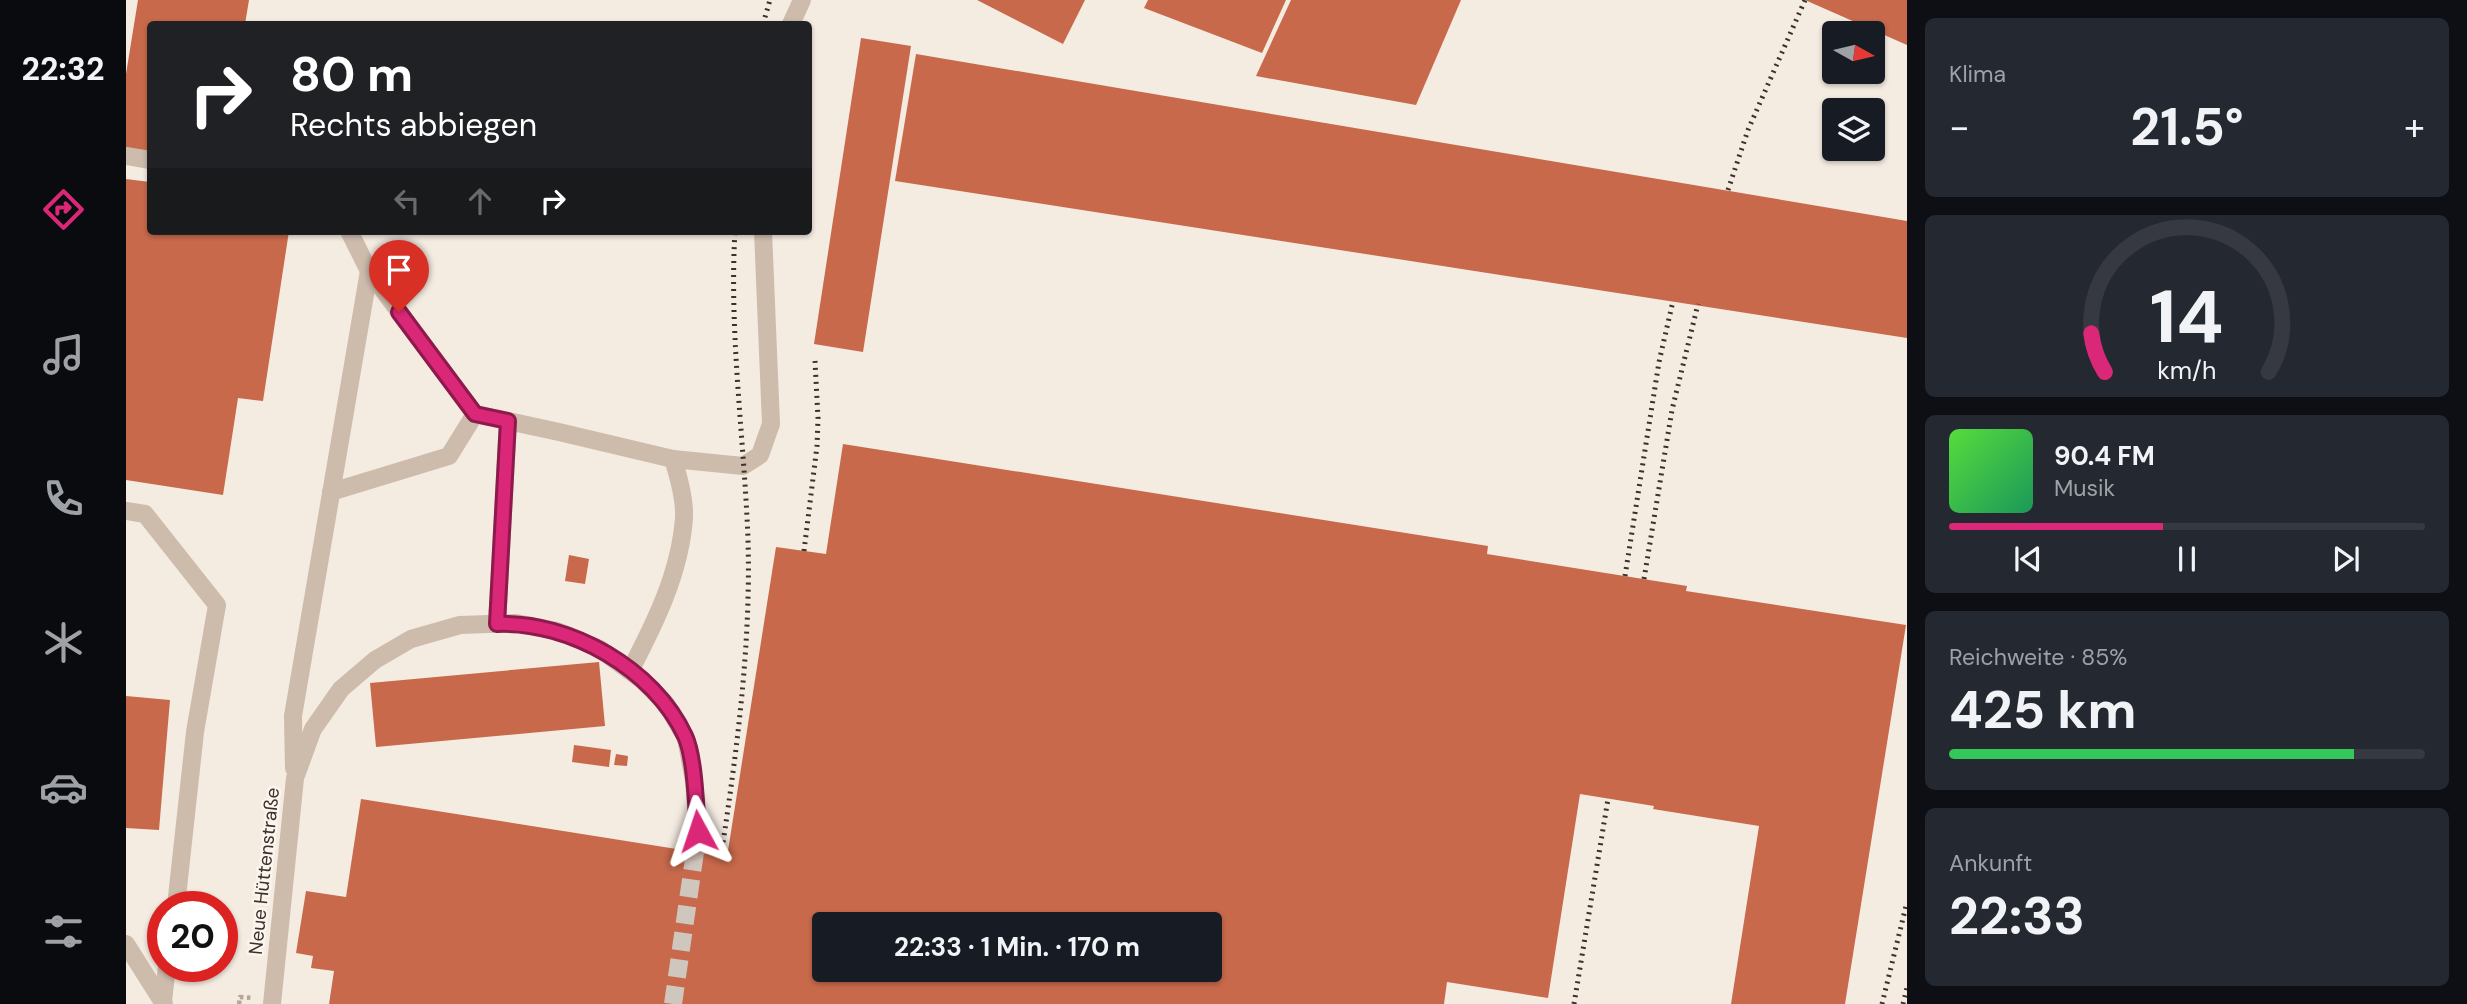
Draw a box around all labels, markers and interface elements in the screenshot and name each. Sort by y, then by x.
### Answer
north arrow [1822,21,1885,84]
map controls [1822,21,1885,161]
text: 80 m [290,42,413,106]
text: 22:32 [22,48,104,90]
icon: right [175,49,266,140]
text: Klima [1949,59,2006,89]
text: 21.5° [2130,93,2244,161]
button: layers [1822,98,1885,161]
text: − [1949,102,1970,152]
text: + [2404,102,2425,152]
text: Rechts abbiegen [290,104,537,146]
icon: left [388,182,426,220]
icon: ahead [461,182,499,220]
icon: right [534,182,572,220]
icon: directions [39,185,88,234]
pin [369,240,429,312]
icon: arrive [380,251,418,289]
text: 14 [2150,270,2224,365]
icon: music [39,330,88,379]
text: km/h [2157,353,2217,386]
text: 90.4 FM [2054,439,2155,473]
text: Musik [2054,473,2115,503]
icon: phone [39,474,88,523]
icon: previous [2009,540,2047,578]
icon: pause [2168,540,2206,578]
icon: next [2327,540,2365,578]
icon: climate [39,618,88,667]
text: Reichweite · 85% [1949,642,2127,672]
text: 425 km [1949,676,2136,744]
icon: car [39,763,88,812]
street label: Neue Hüttenstraße [243,786,285,956]
position arrow [661,794,735,868]
text: Ankunft [1949,848,2032,878]
text: 22:33 [1949,882,2085,950]
speed limit sign: 20 [147,891,238,982]
icon: filters [39,907,88,956]
text: 22:33 · 1 Min. · 170 m [894,930,1140,964]

